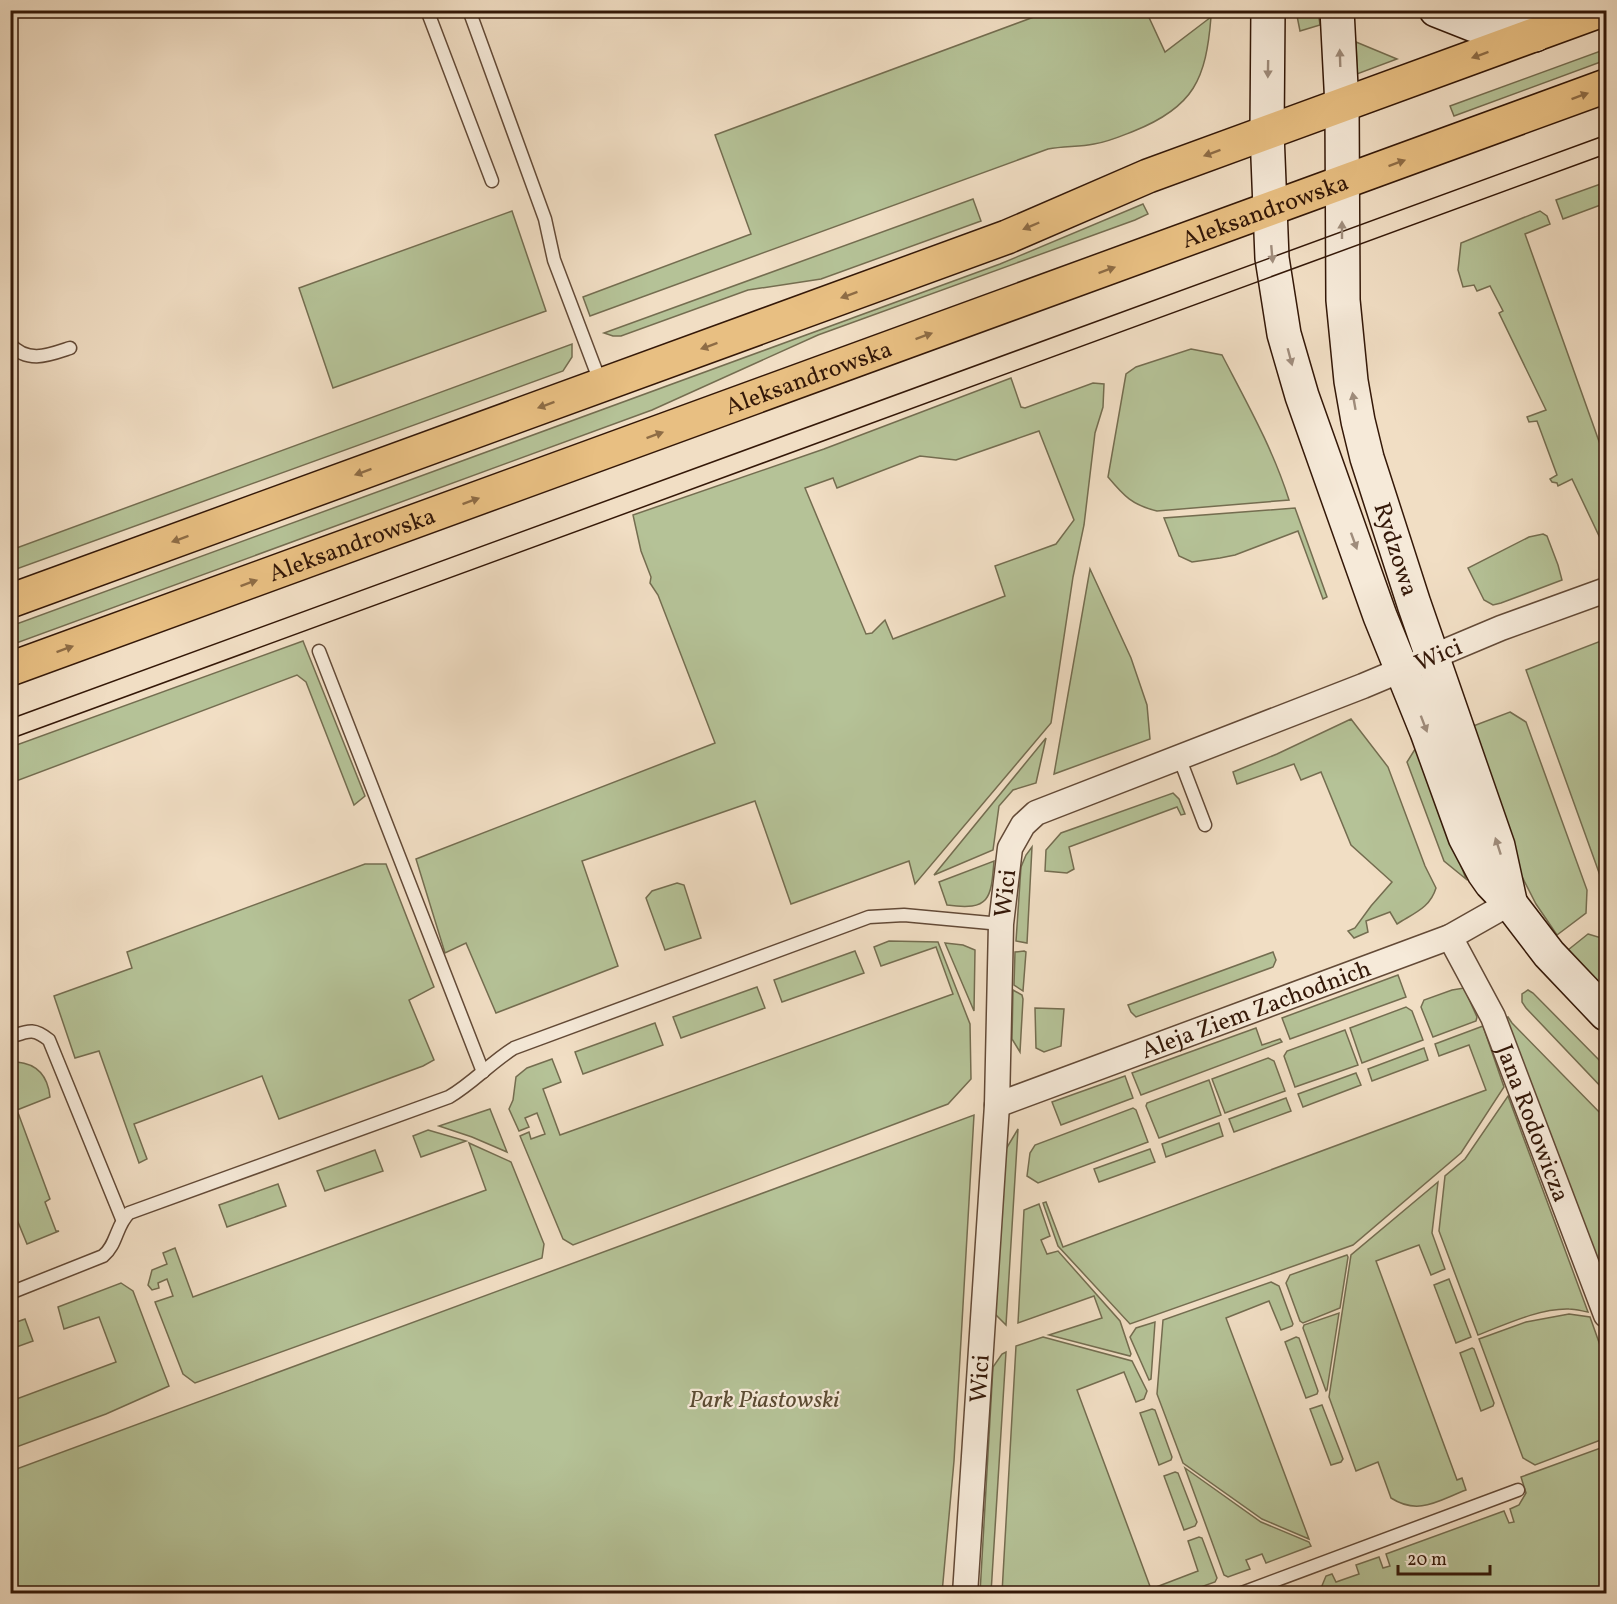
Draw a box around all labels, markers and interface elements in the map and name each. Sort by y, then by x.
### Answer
one-way arrow [1335,49,1345,68]
one-way arrow [1471,50,1489,60]
one-way arrow [1263,59,1272,78]
one-way arrow [1571,90,1589,100]
one-way arrow [1203,149,1221,158]
one-way arrow [1388,157,1406,167]
street label: Aleksandrowska [1177,166,1354,259]
one-way arrow [1022,221,1040,231]
one-way arrow [1337,221,1347,240]
one-way arrow [1267,245,1277,264]
one-way arrow [1098,264,1116,274]
one-way arrow [839,290,857,300]
one-way arrow [915,331,933,341]
street label: Aleksandrowska [721,333,897,425]
one-way arrow [699,341,717,351]
one-way arrow [1286,348,1295,366]
one-way arrow [1349,391,1358,410]
one-way arrow [537,400,555,410]
one-way arrow [646,429,664,439]
one-way arrow [354,467,372,477]
one-way arrow [462,496,480,506]
street label: Rydzowa [1363,498,1425,601]
street label: Aleksandrowska [264,500,441,592]
one-way arrow [1349,532,1359,550]
one-way arrow [171,534,189,544]
one-way arrow [240,577,258,587]
street label: Wici [1410,631,1468,681]
one-way arrow [57,644,75,654]
one-way arrow [1420,715,1429,733]
one-way arrow [1493,837,1502,855]
street label: Wici [987,867,1026,920]
street label: Aleja Ziem Zachodnich [1137,953,1376,1069]
street label: Jana Rodowicza [1486,1040,1577,1207]
street label: Wici [963,1353,1000,1404]
park label: Park Piastowski [689,1384,840,1418]
scale bar [1398,1538,1490,1576]
text: 20 m [1407,1548,1447,1573]

